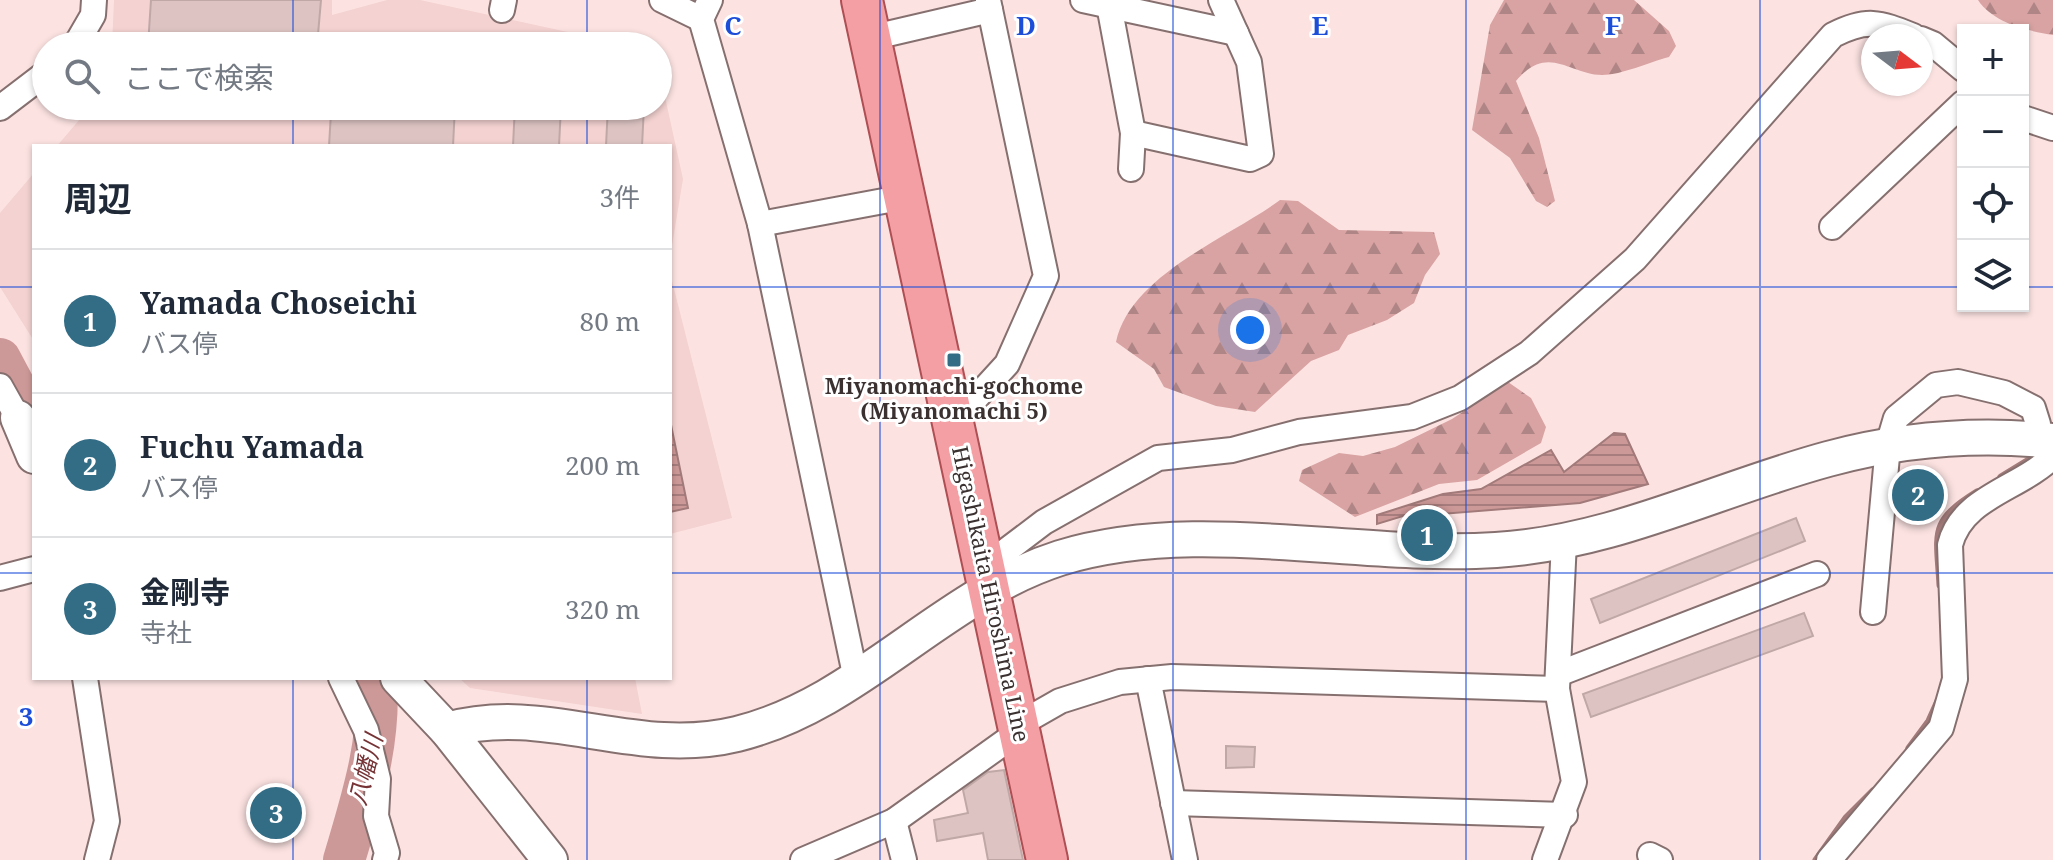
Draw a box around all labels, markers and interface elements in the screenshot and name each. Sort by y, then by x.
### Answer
text: C [724,7,742,43]
text: D [1016,7,1036,43]
text: E [1312,7,1329,43]
text: F [1605,7,1621,43]
north arrow [1861,24,1933,96]
map controls [1957,24,2029,312]
button: + [1957,24,2029,96]
search box [32,32,672,120]
icon: search [60,54,104,98]
text: ここで検索 [124,57,274,98]
button: − [1957,96,2029,168]
button: locate [1957,168,2029,240]
text: 周辺 [64,175,132,221]
text: 3件 [599,179,640,215]
button: layers [1957,240,2029,312]
text: Yamada Choseichi [140,282,417,323]
text: 1 [83,303,97,339]
text: 80 m [580,303,640,339]
your location [1230,310,1270,350]
text: バス停 [140,325,218,361]
marker: Miyanomachi-gochome (Miyanomachi 5) [945,351,963,369]
place label: Miyanomachi-gochome (Miyanomachi 5) [825,370,1083,425]
text: Fuchu Yamada [140,426,364,467]
street label: Higashikaita Hiroshima Line [946,443,1038,745]
text: 2 [83,447,97,483]
text: 200 m [565,447,640,483]
pin: 2 [1892,465,1944,525]
text: バス停 [140,469,218,505]
pin: 1 [1401,505,1453,565]
text: 金剛寺 [140,571,230,612]
text: 3 [83,591,97,627]
text: 320 m [565,591,640,627]
text: 寺社 [140,614,192,650]
text: 3 [19,698,33,734]
water label: 八幡川 [340,728,390,809]
pin: 3 [250,783,302,843]

